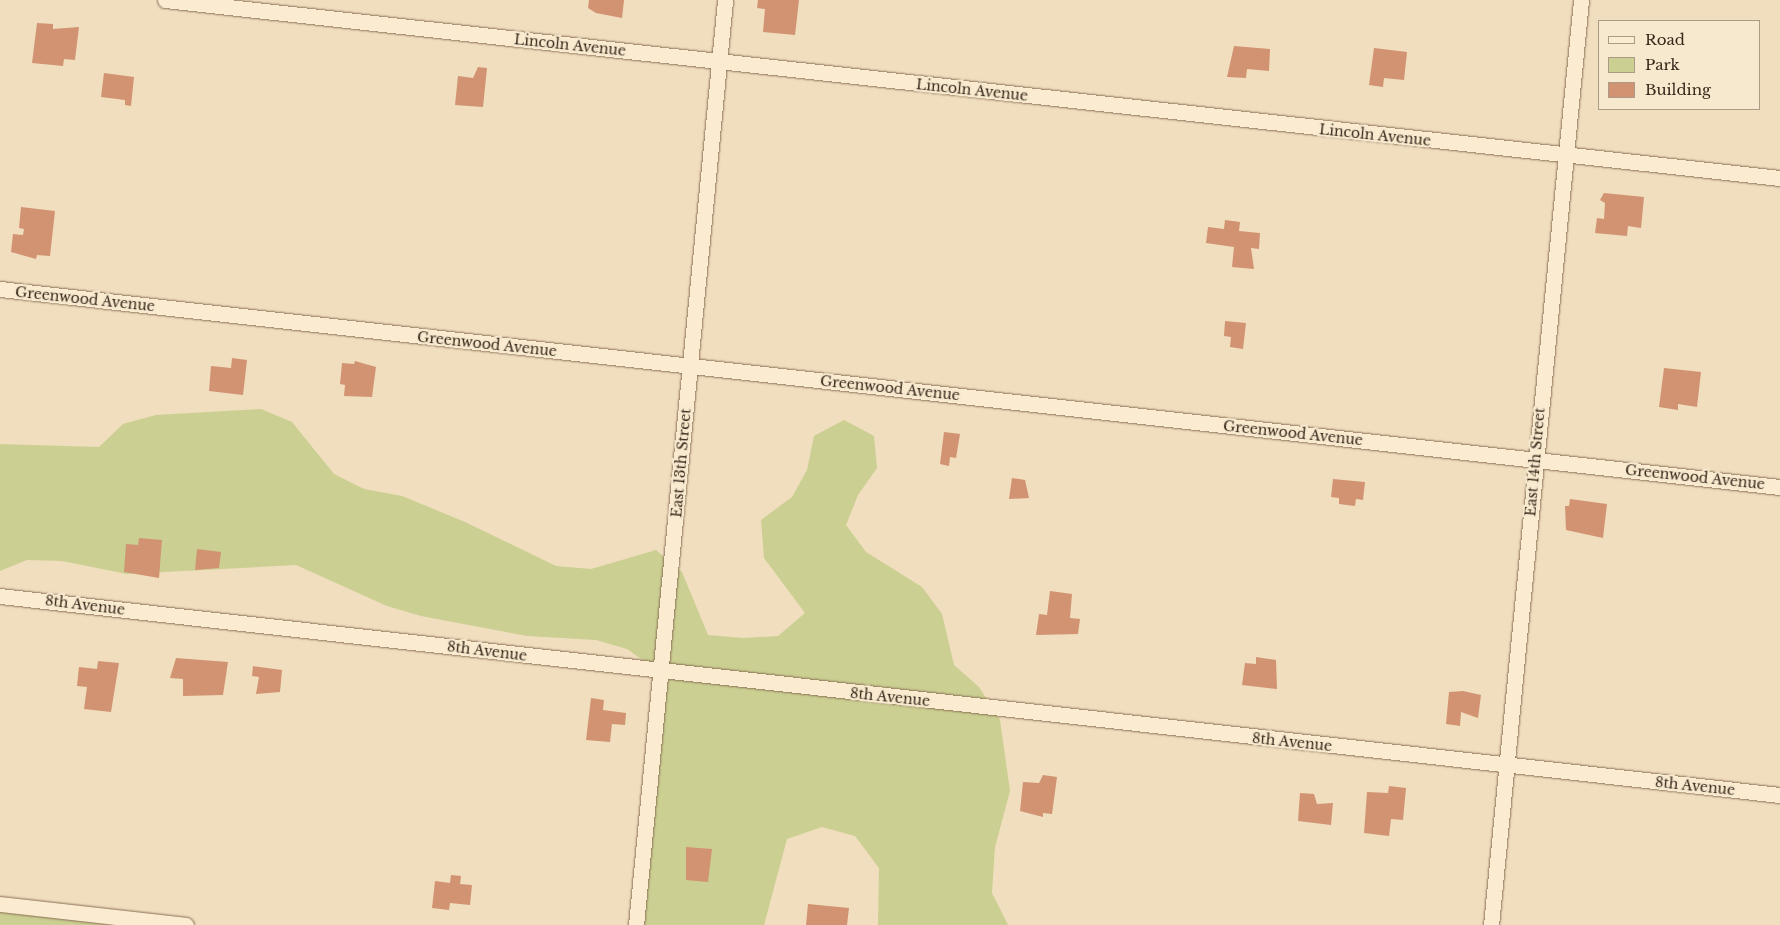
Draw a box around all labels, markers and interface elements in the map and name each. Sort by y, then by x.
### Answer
legend [1598,20,1760,110]
text: Road [1645,30,1685,49]
street label: Lincoln Avenue [513,31,627,59]
text: Park [1645,55,1680,74]
street label: Lincoln Avenue [915,76,1029,104]
text: Building [1645,80,1711,99]
street label: Lincoln Avenue [1318,121,1432,149]
street label: Greenwood Avenue [14,283,156,315]
street label: Greenwood Avenue [416,328,558,360]
street label: Greenwood Avenue [819,372,961,404]
street label: East 14th Street [1522,407,1548,517]
street label: East 13th Street [668,408,694,518]
street label: Greenwood Avenue [1222,417,1364,449]
street label: Greenwood Avenue [1624,461,1766,493]
street label: 8th Avenue [44,592,126,618]
street label: 8th Avenue [446,638,528,664]
street label: 8th Avenue [849,684,931,710]
street label: 8th Avenue [1251,729,1333,755]
street label: 8th Avenue [1654,773,1736,799]

